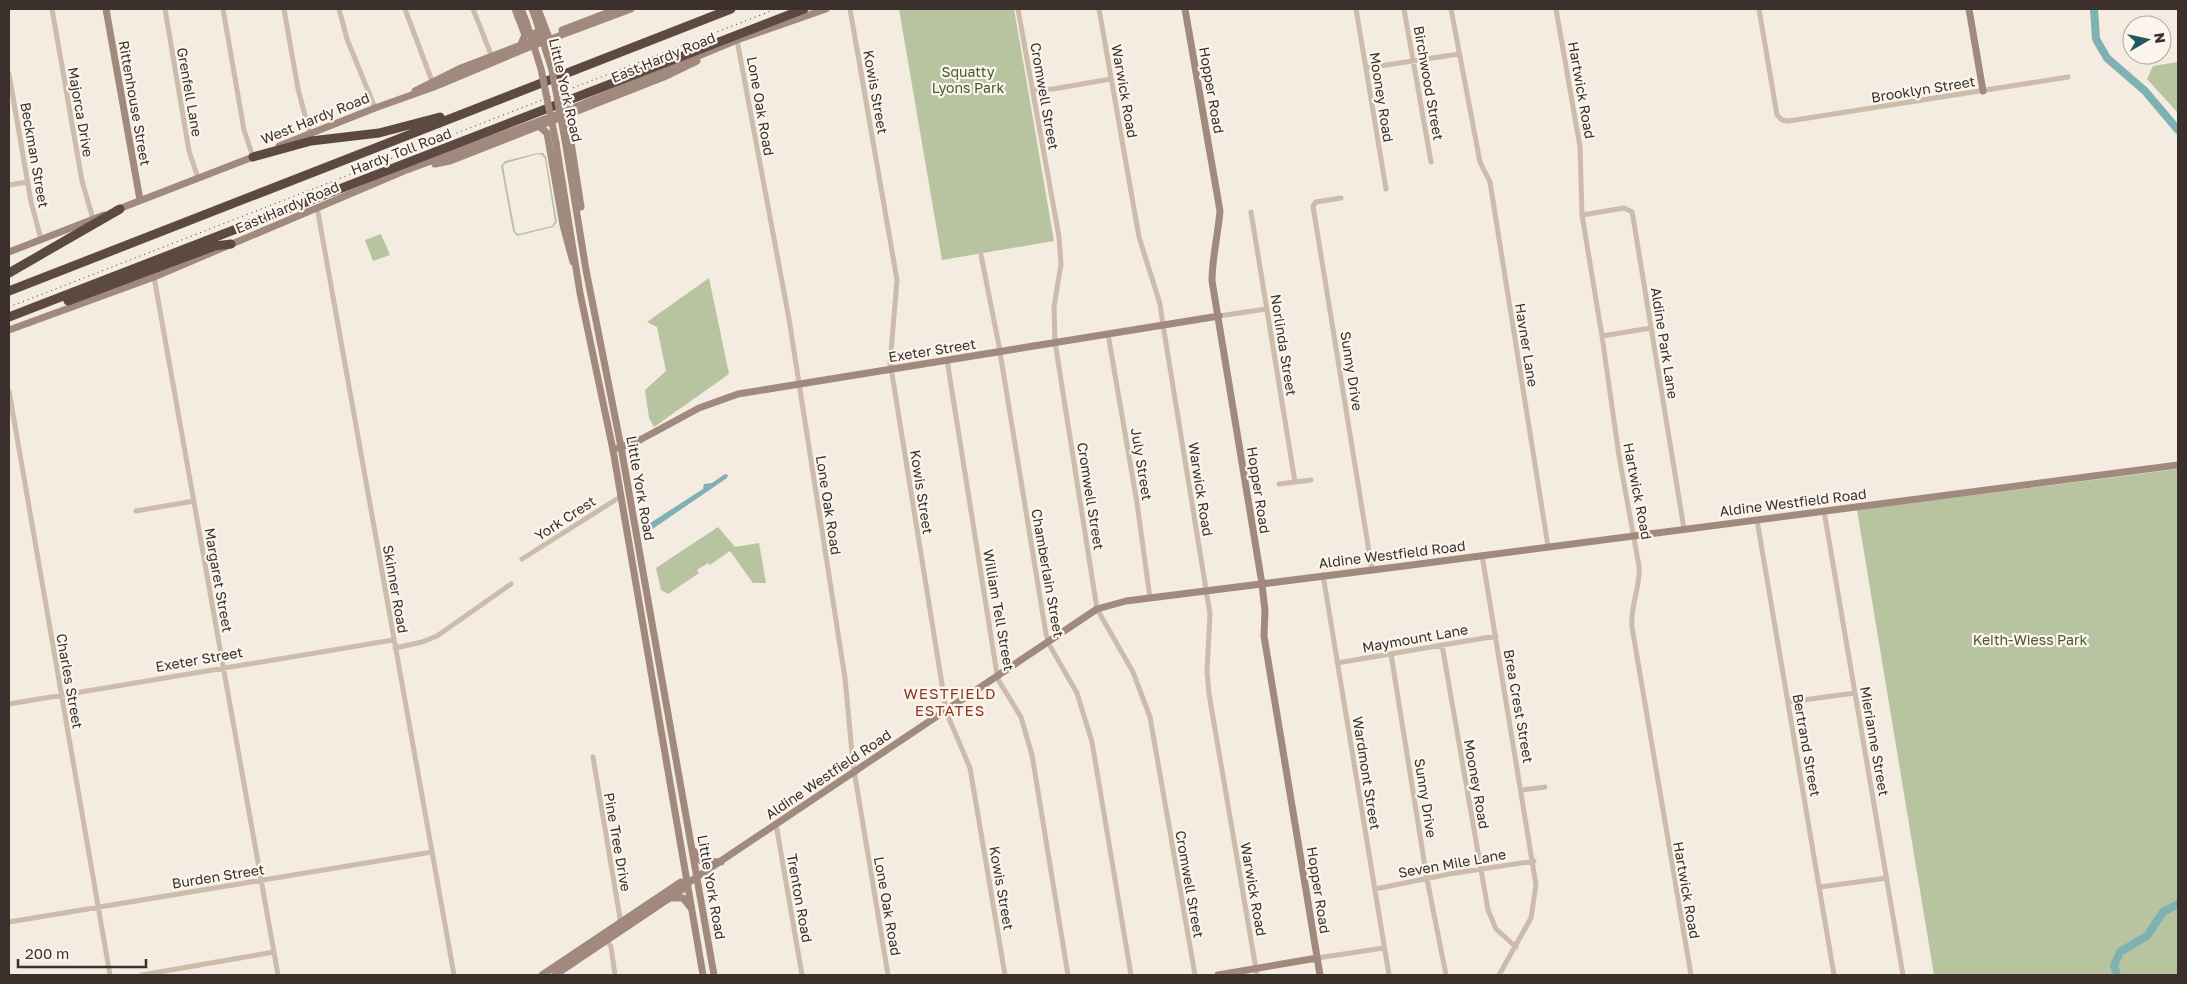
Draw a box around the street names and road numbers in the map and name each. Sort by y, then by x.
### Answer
street label: Birchwood Street [1411,24,1447,142]
street label: East Hardy Road [608,28,718,86]
street label: Little York Road [546,36,586,144]
street label: Rittenhouse Street [116,39,154,167]
street label: Hartwick Road [1565,40,1599,140]
street label: Cromwell Street [1027,41,1063,151]
street label: Warwick Road [1108,43,1142,139]
street label: Hopper Road [1196,45,1228,135]
street label: Grenfell Lane [174,46,206,138]
street label: Kowis Street [860,49,892,135]
street label: Mooney Road [1366,51,1398,143]
street label: Lone Oak Road [744,55,778,157]
street label: Majorca Drive [65,66,97,158]
street label: Brooklyn Street [1870,72,1976,106]
street label: West Hardy Road [258,88,372,148]
street label: Beckman Street [17,101,53,209]
street label: Hardy Toll Road [348,124,454,178]
street label: East Hardy Road [233,177,341,237]
street label: Aldine Park Lane [1648,286,1682,400]
street label: Norlinda Street [1268,293,1300,397]
street label: Havner Lane [1512,302,1542,388]
street label: Sunny Drive [1337,330,1367,412]
street label: Exeter Street [887,335,977,365]
street label: July Street [1128,427,1156,501]
street label: Little York Road [623,434,659,542]
street label: Cromwell Street [1074,441,1108,551]
street label: Warwick Road [1185,441,1217,537]
street label: Hartwick Road [1620,441,1656,541]
street label: Hopper Road [1244,445,1274,535]
street label: Kowis Street [907,449,937,535]
street label: Lone Oak Road [813,454,845,556]
street label: Aldine Westfield Road [1719,485,1867,519]
street label: York Crest [531,492,599,544]
street label: Chamberlain Street [1028,507,1068,639]
street label: Margaret Street [201,526,237,634]
street label: Aldine Westfield Road [1318,537,1466,571]
street label: Skinner Road [380,544,412,634]
street label: William Tell Street [980,548,1018,672]
street label: Maymount Lane [1361,620,1469,656]
street label: Charles Street [53,632,87,730]
street label: Exeter Street [154,643,244,675]
street label: Brea Crest Street [1501,648,1537,764]
street label: Mierianne Street [1857,685,1893,797]
street label: Bertrand Street [1790,692,1824,798]
street label: Wardmont Street [1350,715,1384,831]
street label: Aldine Westfield Road [762,726,894,822]
street label: Mooney Road [1461,738,1493,830]
street label: Sunny Drive [1411,757,1441,839]
street label: Pine Tree Drive [601,791,635,893]
street label: Cromwell Street [1172,829,1208,939]
street label: Little York Road [694,833,730,941]
street label: Hartwick Road [1670,840,1704,940]
street label: Warwick Road [1237,841,1271,937]
street label: Kowis Street [986,845,1018,931]
street label: Hopper Road [1304,845,1334,935]
street label: Seven Mile Lane [1397,845,1507,881]
street label: Trenton Road [784,852,816,944]
street label: Lone Oak Road [871,855,905,957]
street label: Burden Street [171,860,265,892]

